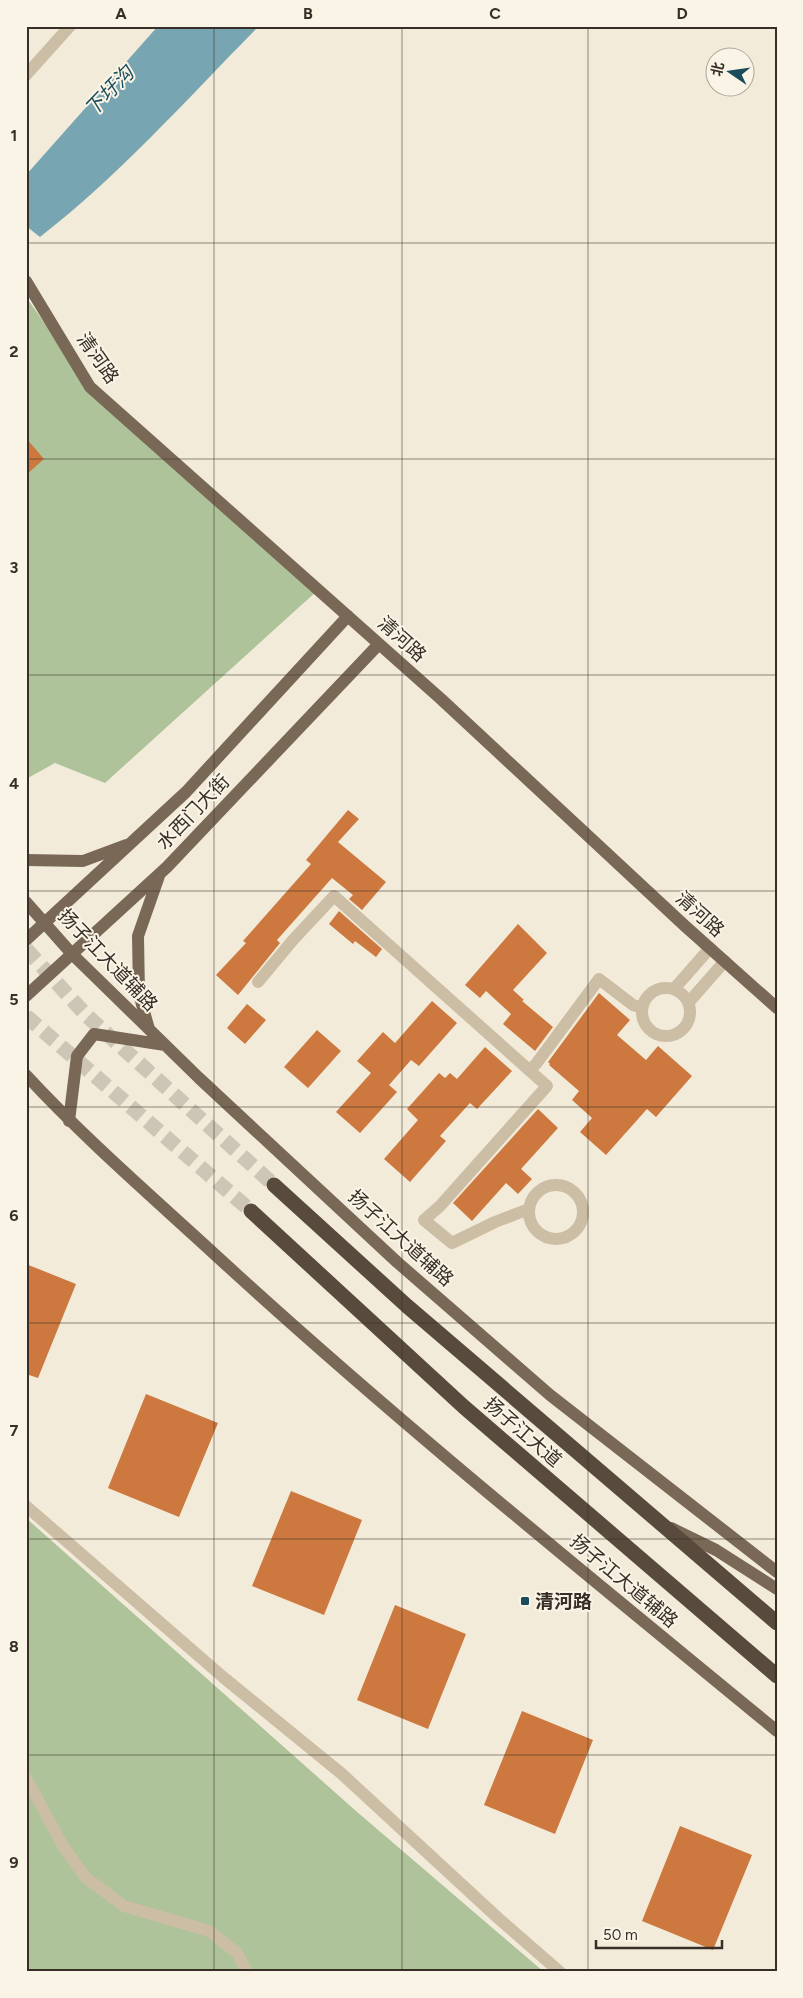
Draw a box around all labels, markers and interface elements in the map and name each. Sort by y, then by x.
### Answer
text: A [115,4,127,23]
text: B [303,4,313,23]
text: C [489,4,501,23]
text: D [676,4,688,23]
north arrow [706,48,756,98]
water label: 下圩沟 [80,60,140,121]
text: 北 [708,60,728,78]
text: 1 [11,126,17,145]
street label: 清河路 [72,328,124,388]
text: 2 [9,342,19,361]
text: 3 [10,558,19,577]
street label: 清河路 [373,611,431,667]
street label: 水西门大街 [152,770,234,854]
text: 4 [9,774,19,793]
street label: 清河路 [671,886,729,942]
street label: 扬子江大道辅路 [54,904,162,1016]
text: 5 [9,990,19,1009]
street label: 扬子江大道辅路 [344,1185,458,1291]
text: 6 [9,1206,19,1225]
street label: 扬子江大道 [480,1392,566,1472]
text: 7 [10,1421,19,1440]
street label: 扬子江大道辅路 [566,1529,682,1633]
place label: 清河路 [535,1590,592,1613]
marker: 清河路 [519,1595,531,1607]
text: 8 [9,1637,19,1656]
text: 9 [9,1853,19,1872]
scale bar [596,1918,722,1950]
text: 50 m [603,1926,638,1944]

